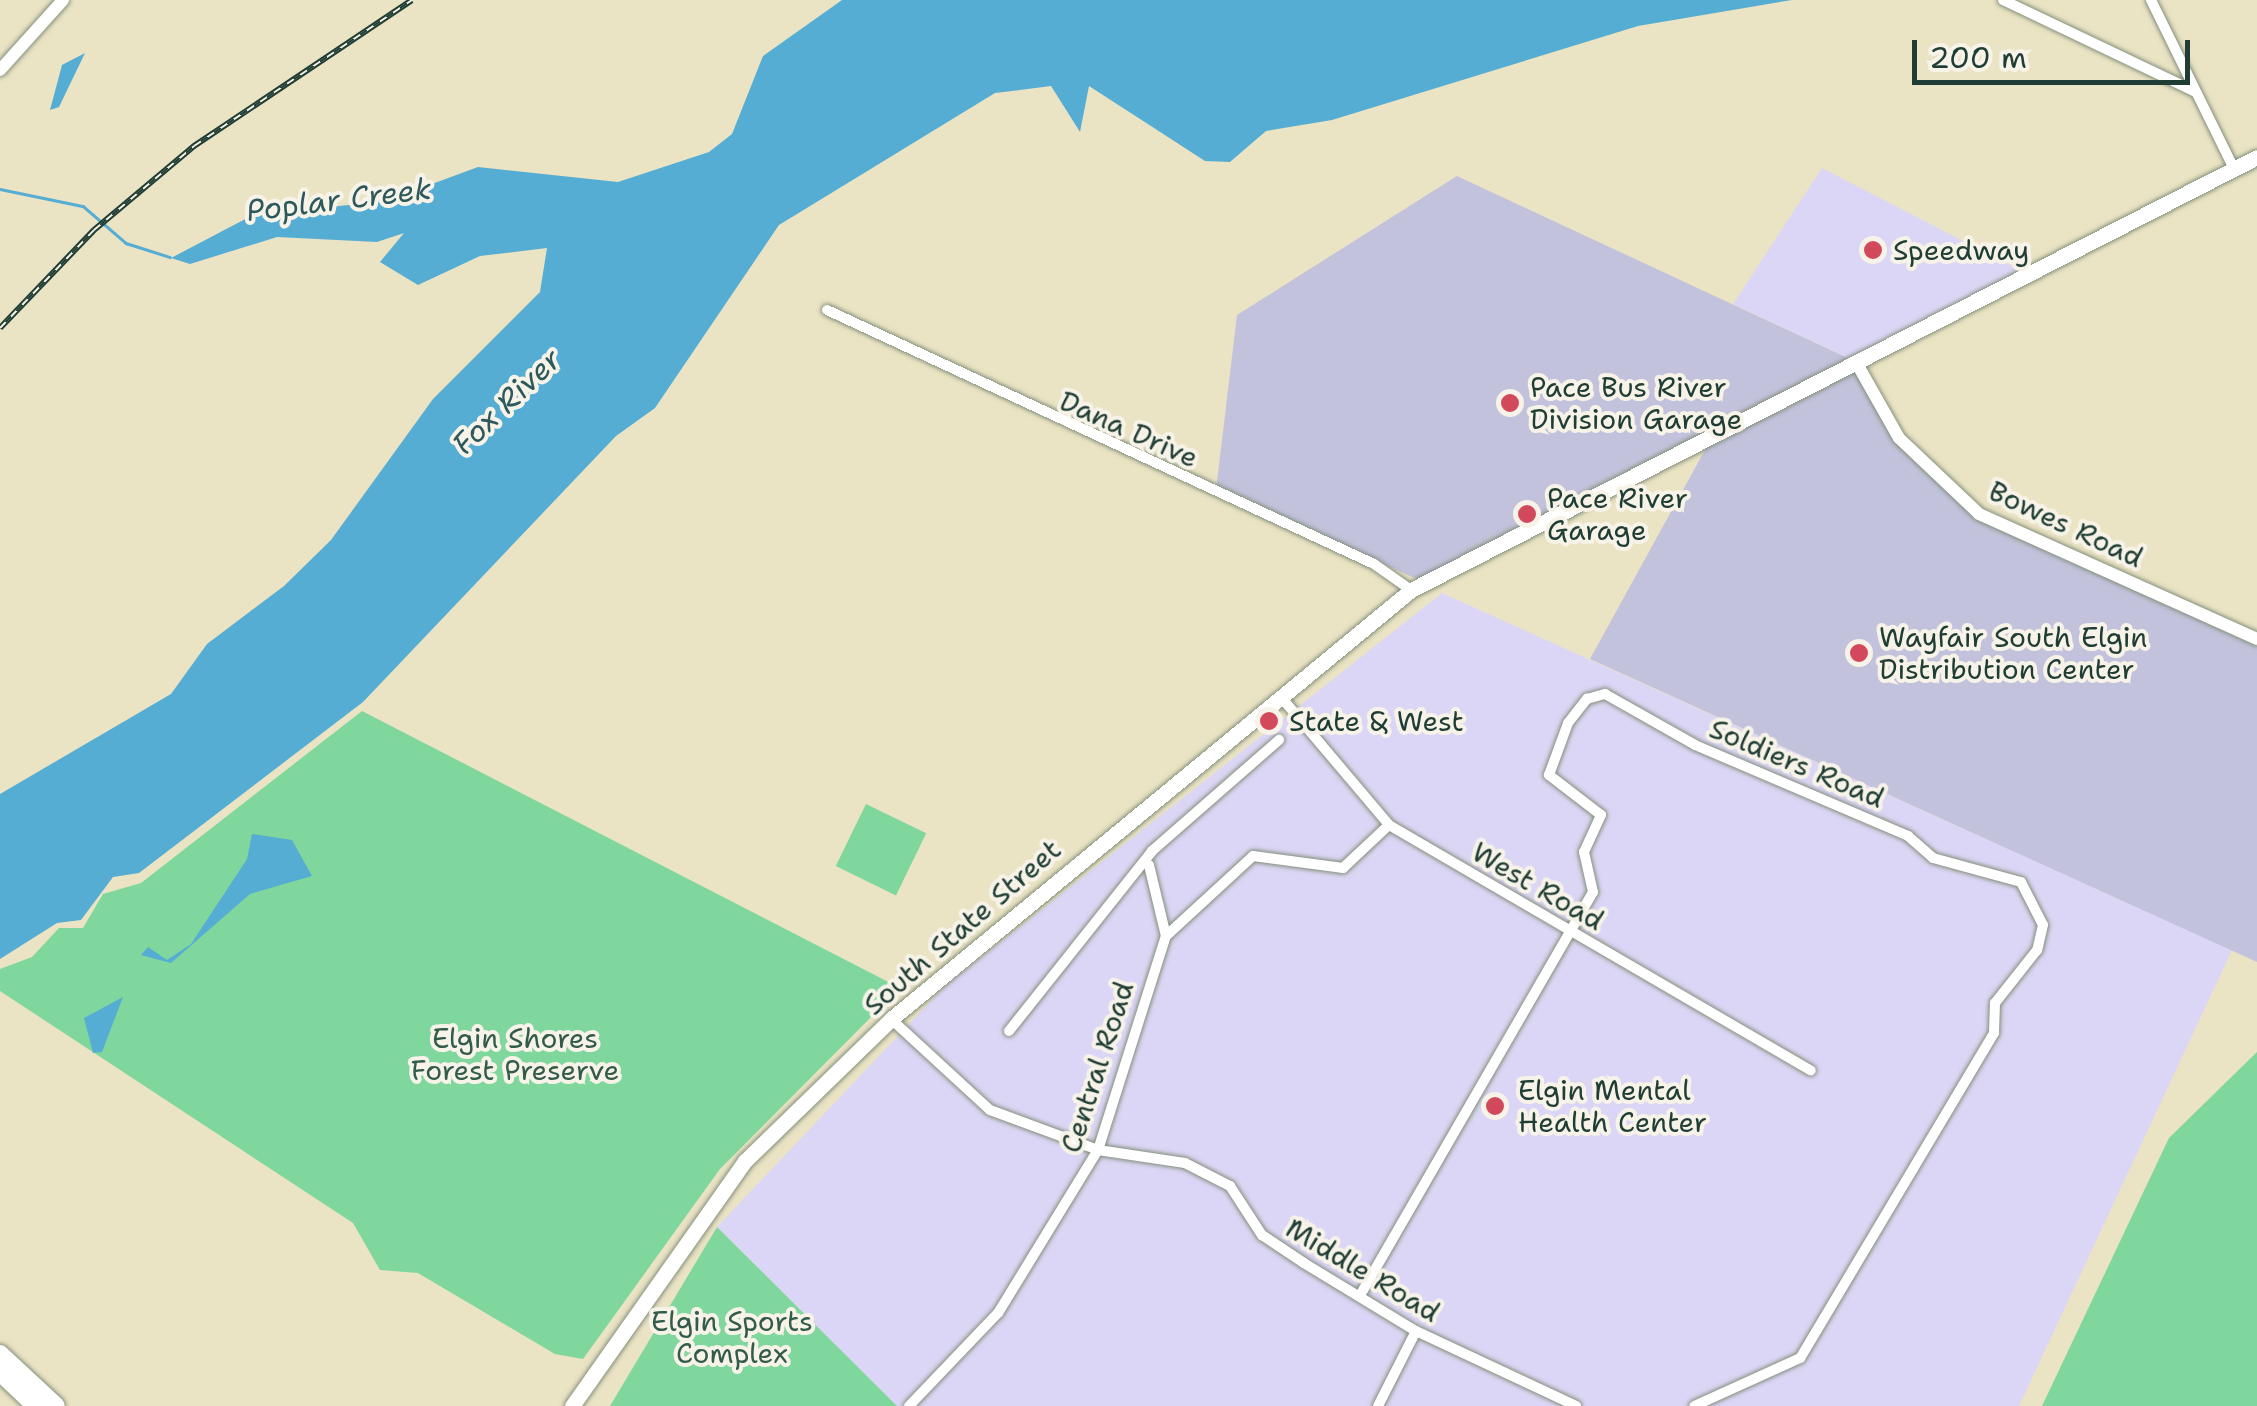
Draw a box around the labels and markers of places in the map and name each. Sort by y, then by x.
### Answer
place label: Speedway [1893,233,2029,267]
marker: Speedway [1862,239,1884,261]
place label: Pace Bus River Division Garage [1530,370,1742,436]
marker: Pace Bus River Division Garage [1499,392,1521,414]
place label: Pace River Garage [1547,481,1688,547]
marker: Pace River Garage [1516,503,1538,525]
place label: Wayfair South Elgin Distribution Center [1879,620,2147,686]
marker: Wayfair South Elgin Distribution Center [1848,642,1870,664]
place label: State & West [1289,704,1464,738]
marker: State & West [1258,710,1280,732]
place label: Elgin Mental Health Center [1518,1073,1707,1139]
marker: Elgin Mental Health Center [1482,1093,1508,1119]

